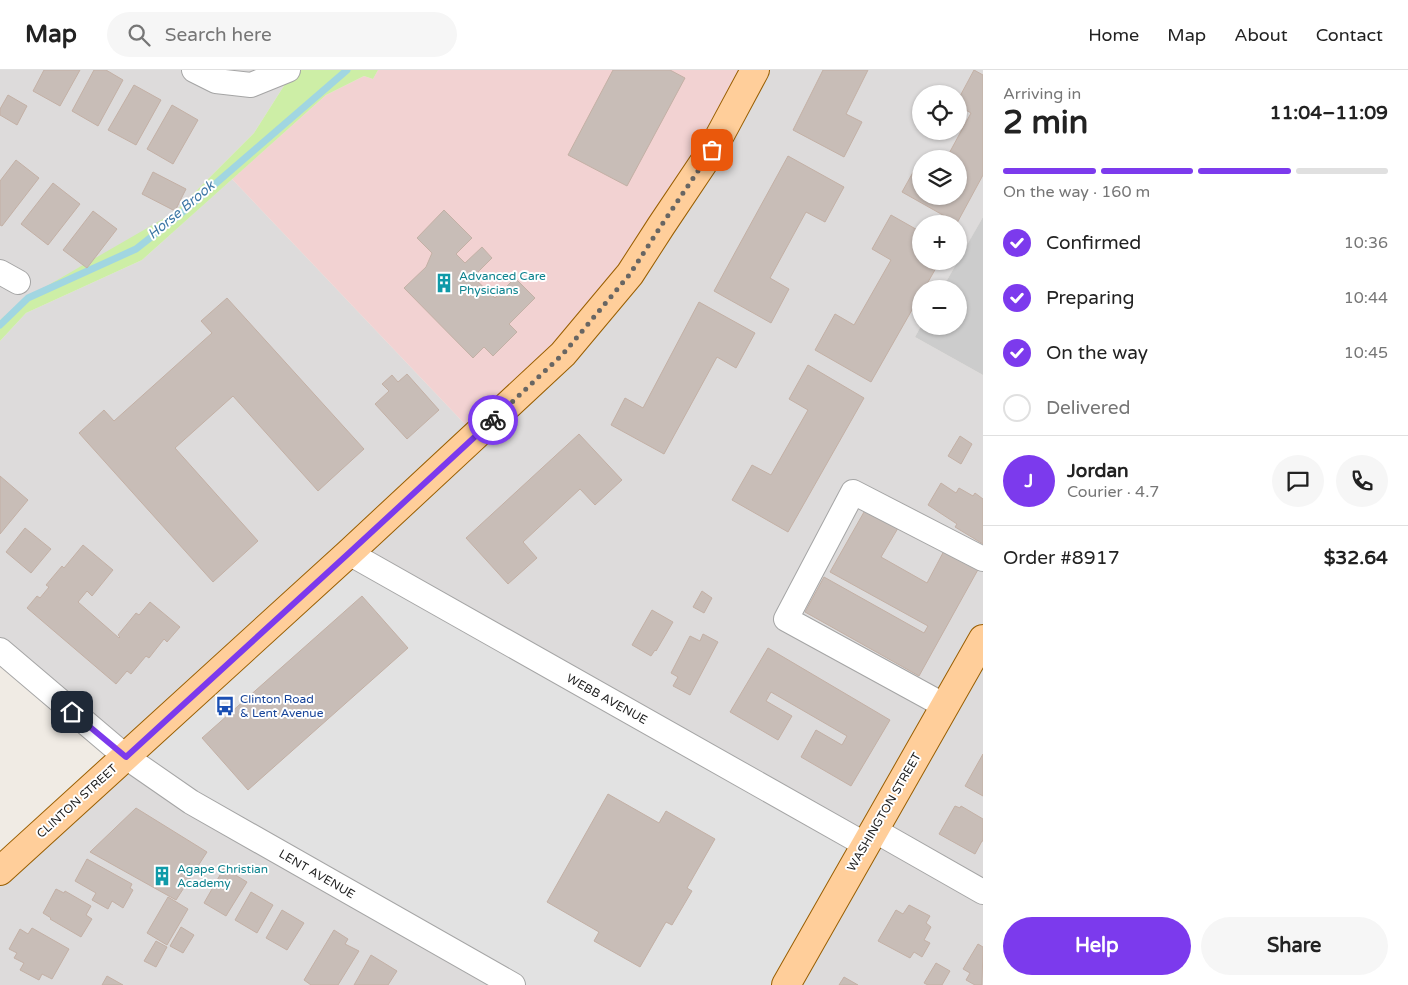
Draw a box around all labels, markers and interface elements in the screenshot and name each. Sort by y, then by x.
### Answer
search box [107,12,457,57]
text: Map [25,20,77,49]
icon: search [125,21,153,49]
text: Search here [165,24,272,46]
text: Home [1088,24,1139,46]
text: Map [1167,24,1206,46]
text: About [1234,24,1288,46]
text: Contact [1316,24,1383,46]
text: Arriving in [1003,84,1081,104]
map controls [912,85,967,335]
button: locate [912,85,967,140]
text: 11:04–11:09 [1269,102,1388,124]
text: 2 min [1003,104,1088,142]
pin [691,129,733,171]
icon: bag [698,136,726,164]
button: layers [912,150,967,205]
water label: Horse Brook [144,176,219,243]
text: On the way · 160 m [1003,182,1150,202]
button: + [912,215,967,270]
icon: check [1003,229,1031,257]
text: Confirmed [1046,232,1141,254]
text: 10:36 [1344,233,1388,253]
place label: Advanced Care Physicians [459,269,546,297]
building icon: Advanced Care Physicians [433,272,455,294]
button: − [912,280,967,335]
icon: check [1003,284,1031,312]
text: Preparing [1046,287,1135,309]
text: 10:44 [1344,288,1388,308]
icon: check [1003,339,1031,367]
text: On the way [1046,342,1148,364]
text: 10:45 [1344,343,1388,363]
courier [468,395,518,445]
text: Delivered [1046,397,1131,419]
icon: bike [479,406,507,434]
button: chat [1272,455,1324,507]
button: phone [1336,455,1388,507]
text: Jordan [1067,460,1129,482]
text: J [1025,470,1033,492]
text: Courier · 4.7 [1067,482,1159,502]
text: Order #8917 [1003,547,1120,569]
text: $32.64 [1324,547,1388,569]
street label: WEBB AVENUE [564,671,650,727]
pin [51,691,93,733]
place label: Clinton Road & Lent Avenue [240,692,324,720]
bus stop icon: Clinton Road & Lent Avenue [214,695,236,717]
icon: home [58,698,86,726]
street label: WASHINGTON STREET [844,750,924,874]
street label: CLINTON STREET [34,761,121,841]
street label: LENT AVENUE [277,847,358,902]
place label: Agape Christian Academy [177,862,268,890]
building icon: Agape Christian Academy [151,865,173,887]
button: Help [1003,917,1191,975]
button: Share [1201,917,1388,975]

